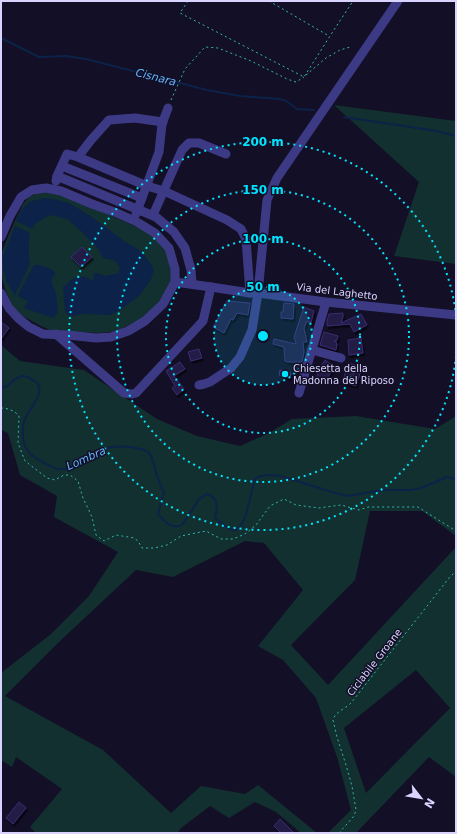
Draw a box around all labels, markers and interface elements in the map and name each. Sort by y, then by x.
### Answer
water label: Cisnara [134,66,178,89]
text: 200 m [242,135,284,149]
text: 150 m [242,183,284,197]
text: 100 m [242,232,284,246]
text: 50 m [246,280,280,294]
street label: Via del Laghetto [296,281,378,302]
centre of rings [256,329,270,343]
place label: Chiesetta della Madonna del Riposo [293,363,394,386]
marker: Chiesetta della Madonna del Riposo [280,369,290,379]
water label: Lombra [64,444,108,473]
street label: Ciclabile Groane [345,627,404,698]
north arrow [401,778,441,818]
text: N [421,796,437,810]

